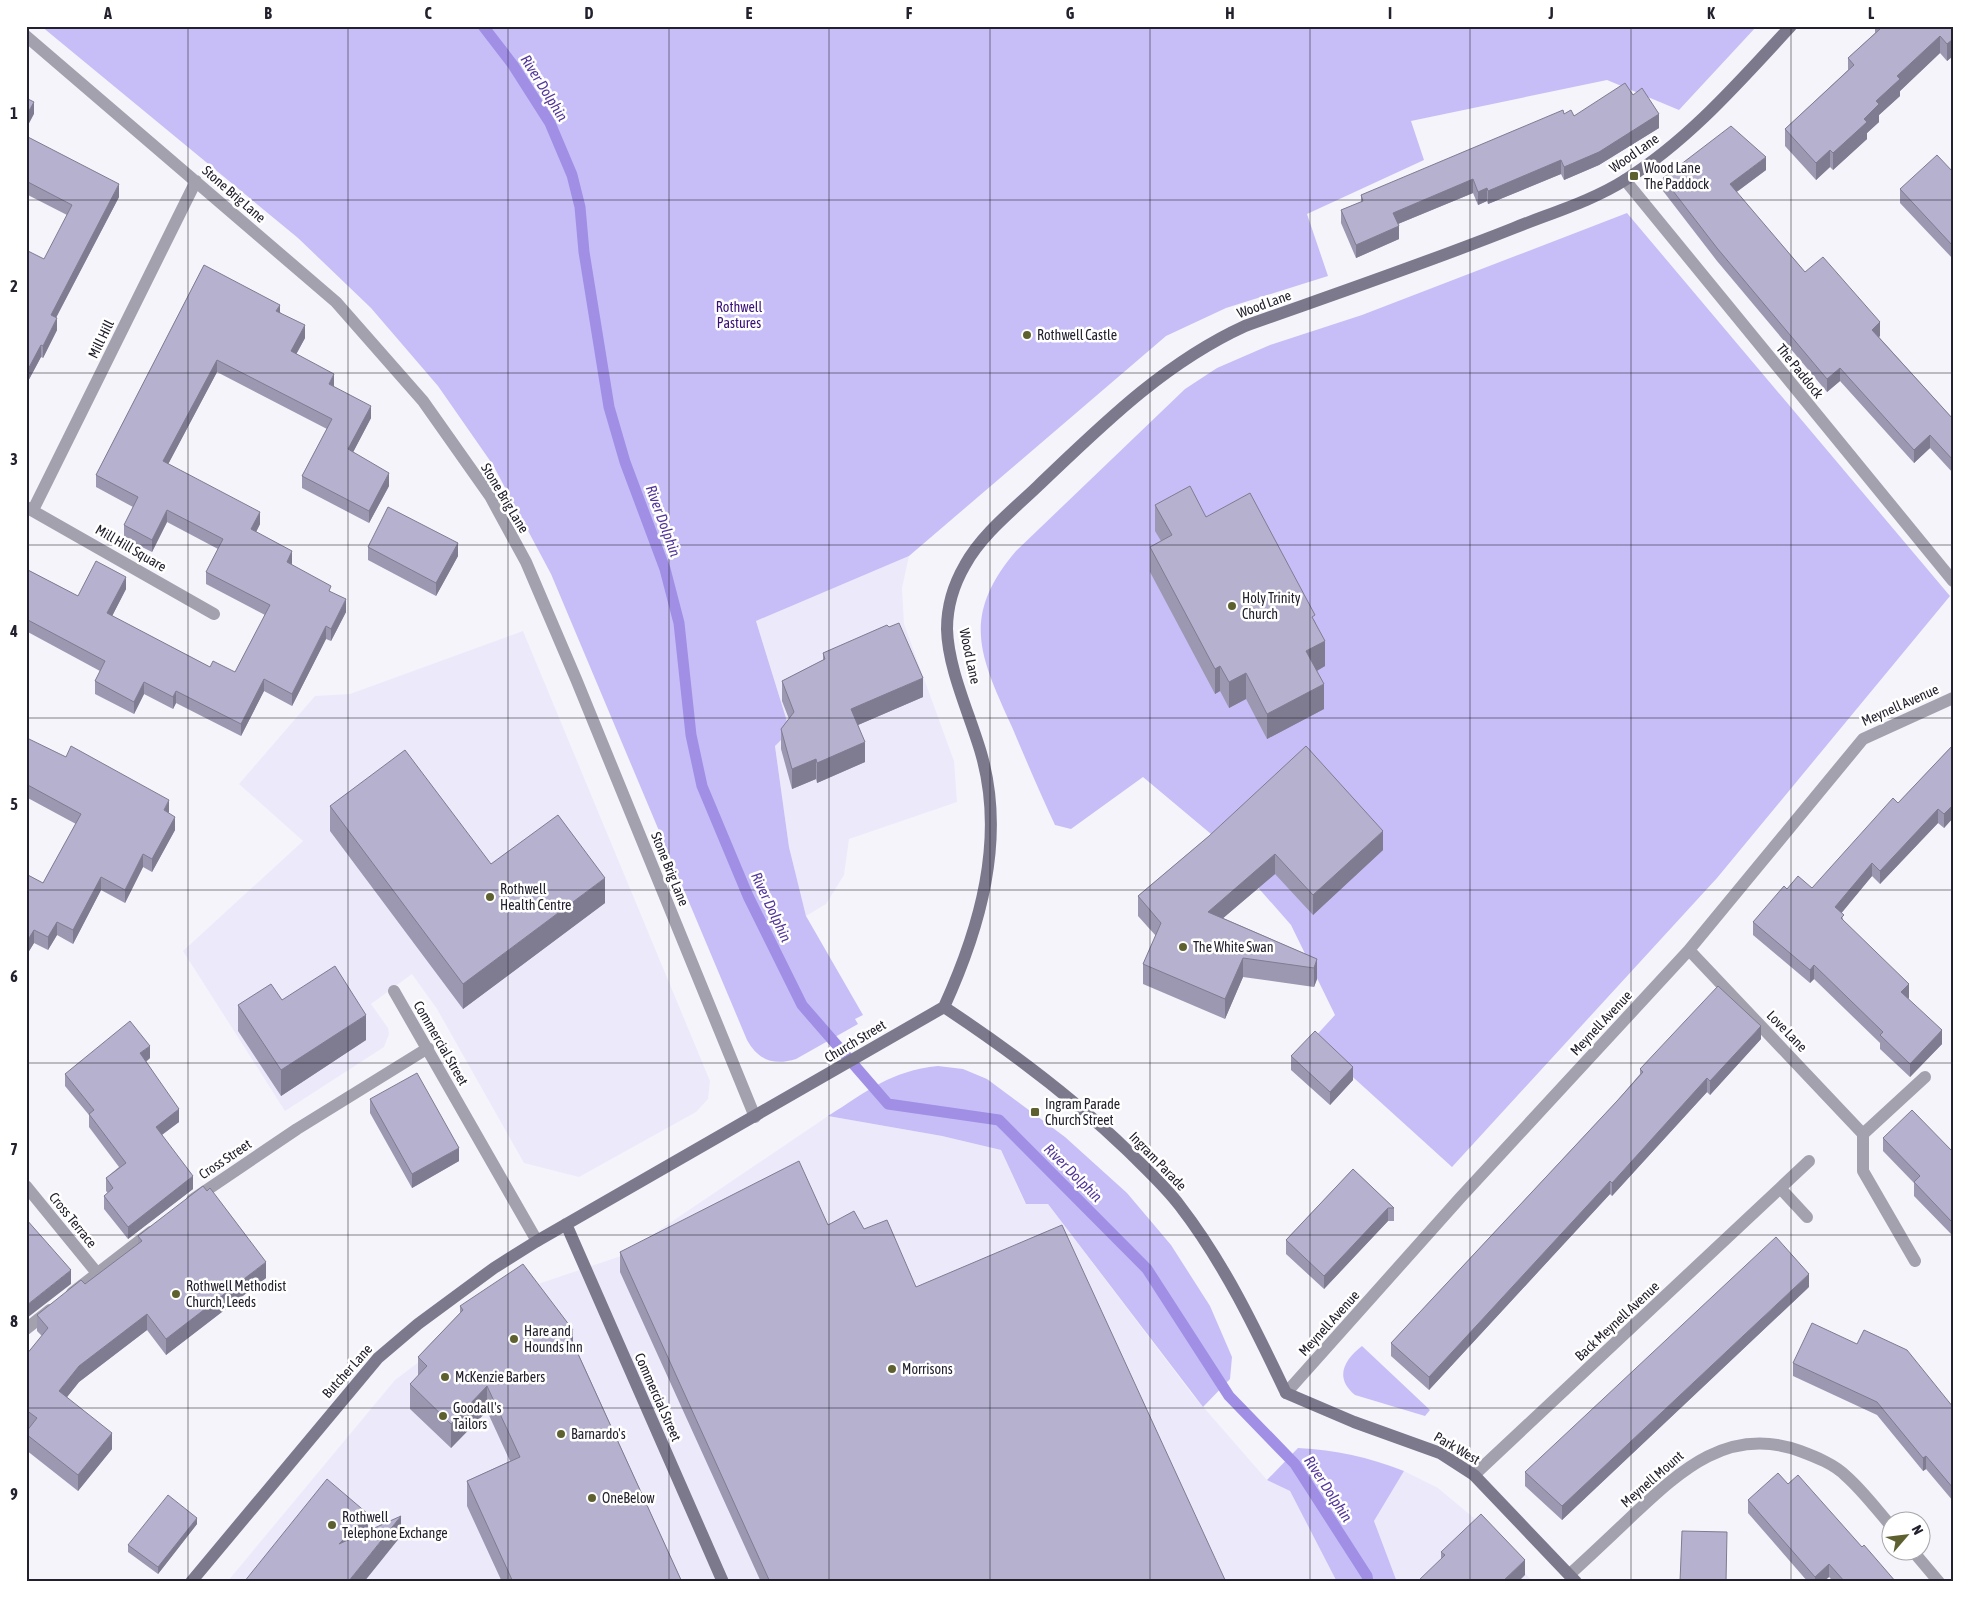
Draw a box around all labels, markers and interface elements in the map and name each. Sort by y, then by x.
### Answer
text: A [103,4,112,22]
text: B [264,4,272,22]
text: C [424,4,432,22]
text: D [585,4,594,22]
text: E [746,4,753,22]
text: F [906,4,913,22]
text: G [1066,4,1075,22]
text: H [1225,4,1235,22]
text: I [1388,4,1392,22]
text: J [1547,4,1554,22]
text: K [1707,4,1715,22]
text: L [1868,4,1875,22]
water label: River Dolphin [517,52,571,124]
text: 1 [10,104,18,122]
street label: Wood Lane [1606,130,1662,176]
place label: Wood Lane The Paddock [1644,160,1709,192]
street label: Stone Brig Lane [199,162,269,226]
marker: Wood Lane The Paddock [1628,170,1640,182]
text: 2 [10,277,18,295]
street label: Wood Lane [1235,287,1293,321]
park label: Rothwell Pastures [716,299,762,331]
street label: Mill Hill [85,317,117,361]
place label: Rothwell Castle [1037,327,1117,343]
marker: Rothwell Castle [1021,329,1033,341]
street label: The Paddock [1773,341,1827,401]
text: 3 [10,450,18,468]
street label: Stone Brig Lane [478,460,532,536]
water label: River Dolphin [643,483,684,559]
street label: Mill Hill Square [93,521,169,575]
place label: Holy Trinity Church [1242,590,1301,622]
marker: Holy Trinity Church [1226,600,1238,612]
text: 4 [9,622,18,640]
street label: Wood Lane [956,627,984,685]
street label: Meynell Avenue [1859,681,1941,729]
text: 5 [10,795,18,813]
street label: Stone Brig Lane [648,830,692,908]
water label: River Dolphin [748,869,795,944]
place label: Rothwell Health Centre [500,881,571,913]
marker: Rothwell Health Centre [484,891,496,903]
place label: The White Swan [1193,939,1274,955]
marker: The White Swan [1177,941,1189,953]
text: 6 [10,967,18,985]
street label: Meynell Avenue [1567,987,1635,1059]
street label: Commercial Street [410,998,472,1088]
street label: Love Lane [1764,1007,1810,1055]
street label: Church Street [821,1016,889,1066]
place label: Ingram Parade Church Street [1045,1096,1120,1128]
marker: Ingram Parade Church Street [1029,1106,1041,1118]
street label: Ingram Parade [1126,1128,1190,1194]
street label: Cross Street [196,1136,254,1182]
text: 7 [10,1140,18,1158]
water label: River Dolphin [1041,1140,1106,1205]
street label: Cross Terrace [46,1189,100,1251]
place label: Rothwell Methodist Church, Leeds [186,1278,286,1310]
street label: Back Meynell Avenue [1572,1278,1662,1364]
street label: Meynell Avenue [1295,1287,1363,1359]
marker: Rothwell Methodist Church, Leeds [170,1288,182,1300]
text: 8 [10,1312,18,1330]
place label: Hare and Hounds Inn [524,1323,583,1355]
marker: Hare and Hounds Inn [508,1333,520,1345]
street label: Butcher Lane [319,1341,375,1401]
street label: Commercial Street [631,1350,685,1444]
place label: Morrisons [902,1361,953,1377]
marker: Morrisons [886,1363,898,1375]
place label: McKenzie Barbers [455,1369,545,1385]
marker: McKenzie Barbers [439,1371,451,1383]
place label: Goodall's Tailors [453,1400,501,1432]
marker: Goodall's Tailors [437,1410,449,1422]
place label: Barnardo's [571,1426,626,1442]
marker: Barnardo's [555,1428,567,1440]
street label: Park West [1431,1428,1483,1468]
street label: Meynell Mount [1618,1448,1686,1510]
water label: River Dolphin [1301,1453,1356,1525]
text: 9 [10,1485,18,1503]
place label: OneBelow [602,1490,655,1506]
marker: OneBelow [586,1492,598,1504]
place label: Rothwell Telephone Exchange [342,1509,448,1541]
north arrow [1882,1510,1932,1560]
marker: Rothwell Telephone Exchange [326,1519,338,1531]
text: N [1908,1522,1926,1537]

